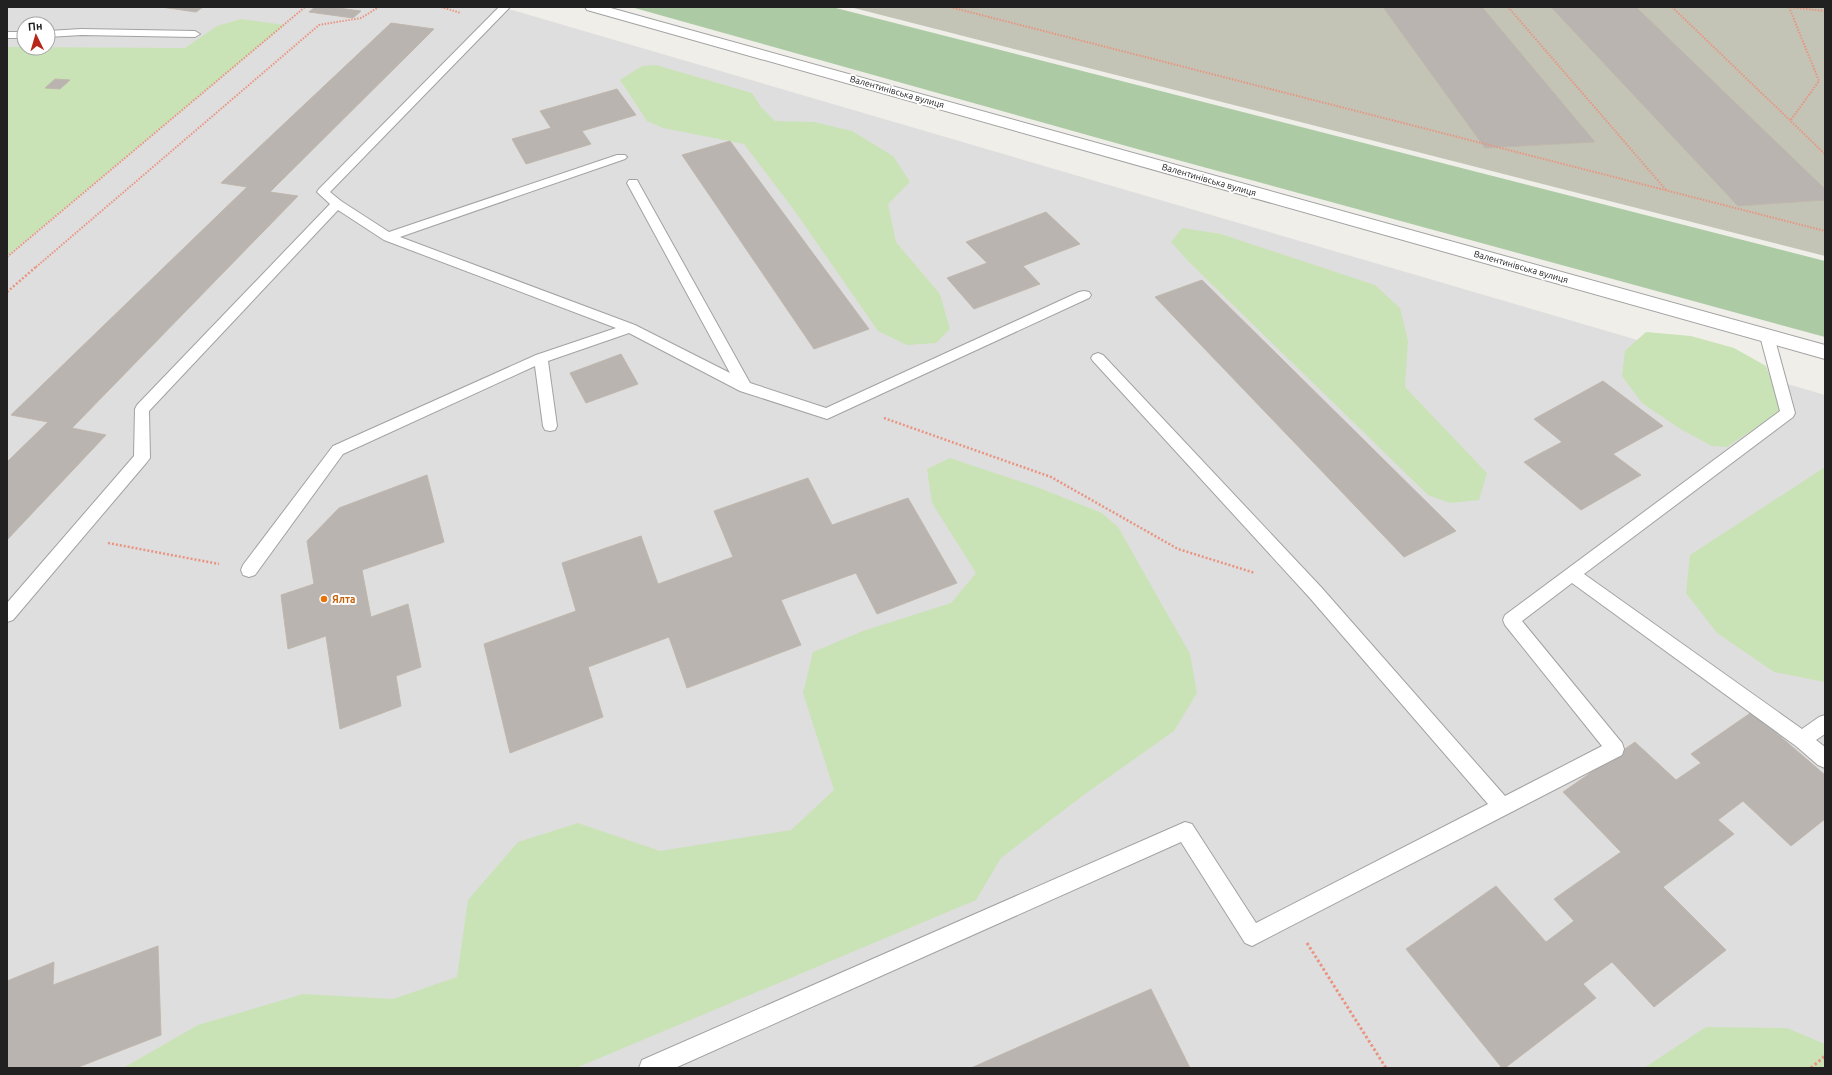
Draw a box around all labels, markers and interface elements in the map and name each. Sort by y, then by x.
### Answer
north arrow [16,16,56,56]
text: Пн [27,19,43,33]
street label: Валентинівська вулиця [849,74,945,110]
street label: Валентинівська вулиця [1161,162,1257,198]
street label: Валентинівська вулиця [1473,249,1569,285]
marker: Ялта [319,594,329,604]
place label: Ялта [332,594,355,605]

